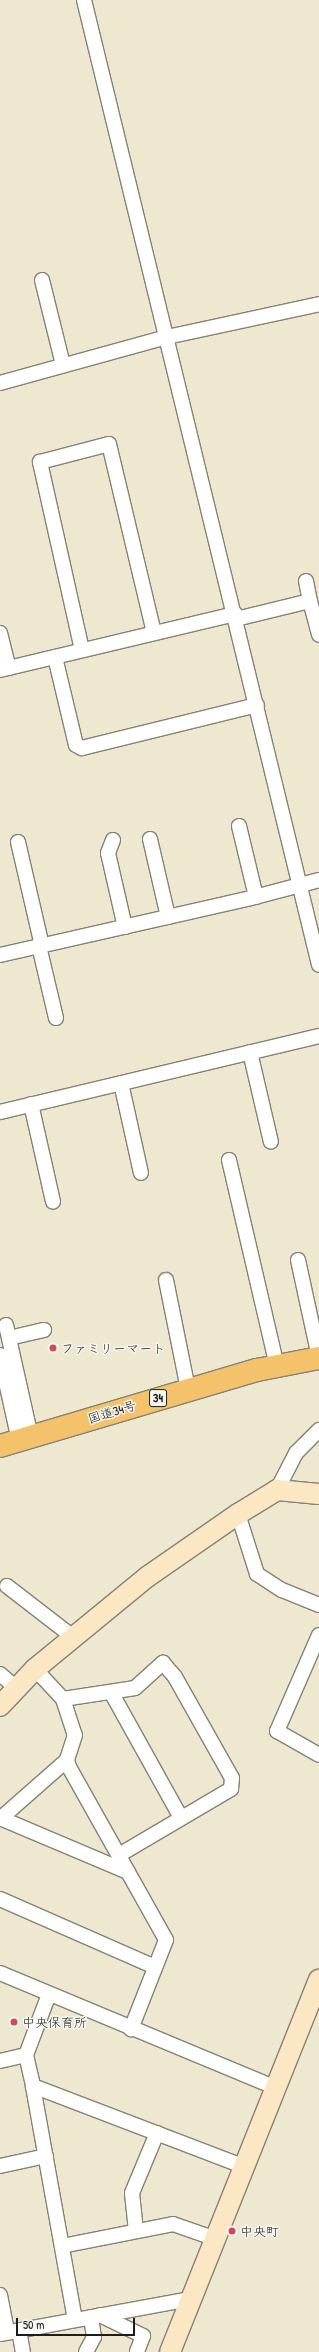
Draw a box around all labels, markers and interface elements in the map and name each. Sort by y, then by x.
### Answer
place label: ファミリーマート [61,1340,165,1356]
marker: ファミリーマート [48,1343,58,1353]
road number: 34 [149,1388,167,1408]
street label: 国道34号 [86,1397,138,1427]
place label: 中央保育所 [22,2014,87,2030]
marker: 中央保育所 [9,2017,19,2027]
place label: 中央町 [240,2223,279,2239]
marker: 中央町 [227,2226,237,2236]
scale bar [18,2310,137,2336]
text: 50 m [23,2316,44,2333]

